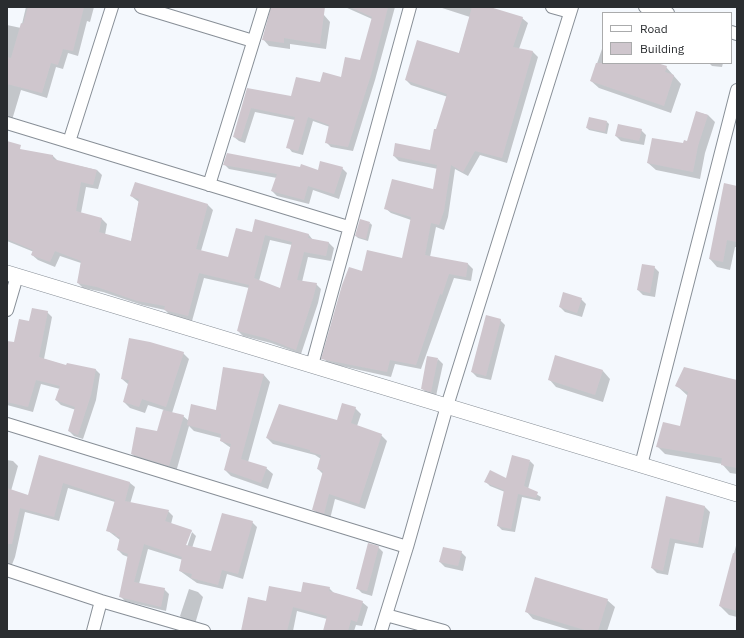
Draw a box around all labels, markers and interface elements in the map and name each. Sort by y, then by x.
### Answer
legend [602,12,732,64]
text: Road [640,21,668,36]
text: Building [640,41,684,56]

